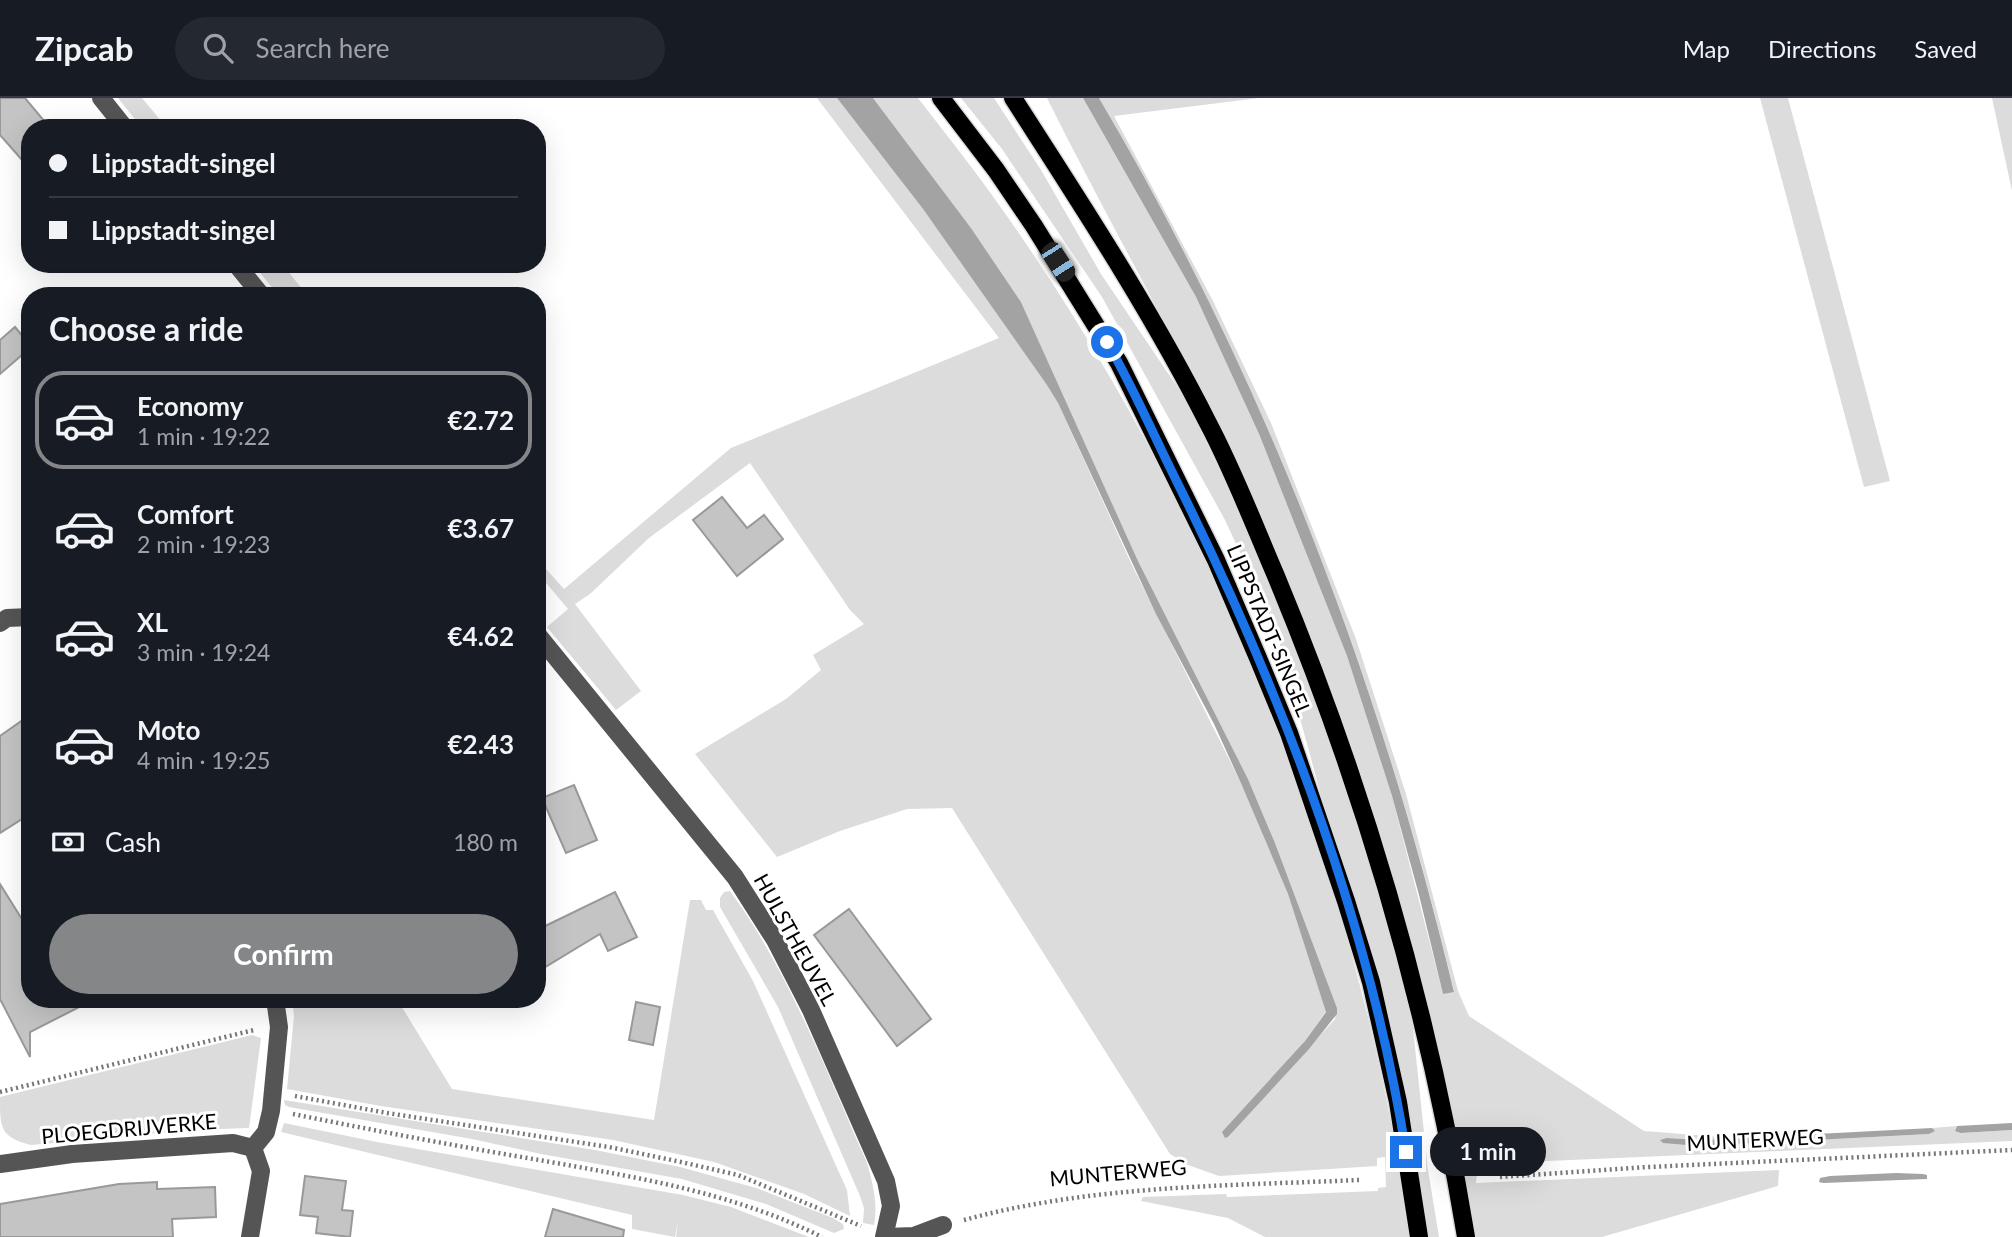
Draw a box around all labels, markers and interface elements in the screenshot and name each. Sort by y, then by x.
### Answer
search box [175,17,665,80]
text: Zipcab [35,28,133,68]
icon: search [199,29,237,67]
text: Search here [255,32,390,64]
text: Map [1683,34,1730,63]
text: Directions [1768,34,1876,63]
text: Saved [1914,34,1977,63]
text: Lippstadt-singel [91,147,276,179]
text: Lippstadt-singel [91,214,276,246]
car [1038,239,1079,285]
text: Choose a ride [49,309,243,348]
route start [1091,326,1123,358]
icon: car [53,389,116,452]
text: Economy [137,390,243,422]
text: €2.72 [448,404,514,436]
text: 1 min · 19:22 [137,422,270,450]
icon: car [53,497,116,560]
text: Comfort [137,498,234,530]
text: €3.67 [448,512,514,544]
text: 2 min · 19:23 [137,530,270,558]
street label: LIPPSTADT-SINGEL [1223,540,1318,720]
icon: car [53,605,116,668]
text: XL [137,606,168,638]
text: €4.62 [448,620,514,652]
text: 3 min · 19:24 [137,638,270,666]
icon: car [53,713,116,776]
text: Moto [137,714,200,746]
text: €2.43 [448,728,514,760]
text: 4 min · 19:25 [137,746,270,774]
icon: cash [49,823,87,861]
text: Cash [105,826,161,858]
text: 180 m [453,828,518,856]
street label: HULSTHEUVEL [749,869,843,1009]
button: Confirm [49,914,518,994]
street label: PLOEGDRIJVERKE [40,1108,218,1148]
street label: MUNTERWEG [1686,1123,1824,1155]
callout: 1 min [1430,1128,1546,1176]
route end [1390,1136,1422,1168]
text: 1 min [1459,1137,1517,1165]
street label: MUNTERWEG [1049,1154,1187,1190]

